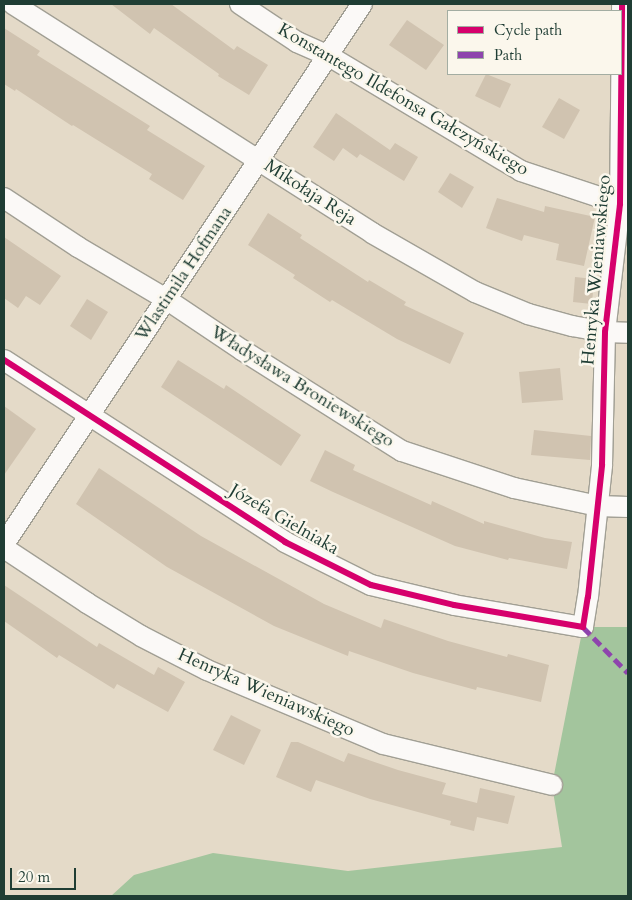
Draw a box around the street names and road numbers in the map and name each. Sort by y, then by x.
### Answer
street label: Konstantego Ildefonsa Gałczyńskiego [274,19,532,181]
street label: Mikołaja Reja [260,155,360,231]
street label: Henryka Wieniawskiego [578,174,616,366]
street label: Wlastimila Hofmana [131,203,237,345]
street label: Władysława Broniewskiego [206,321,398,453]
street label: Józefa Gielniaka [225,480,343,560]
street label: Henryka Wieniawskiego [174,644,358,742]

